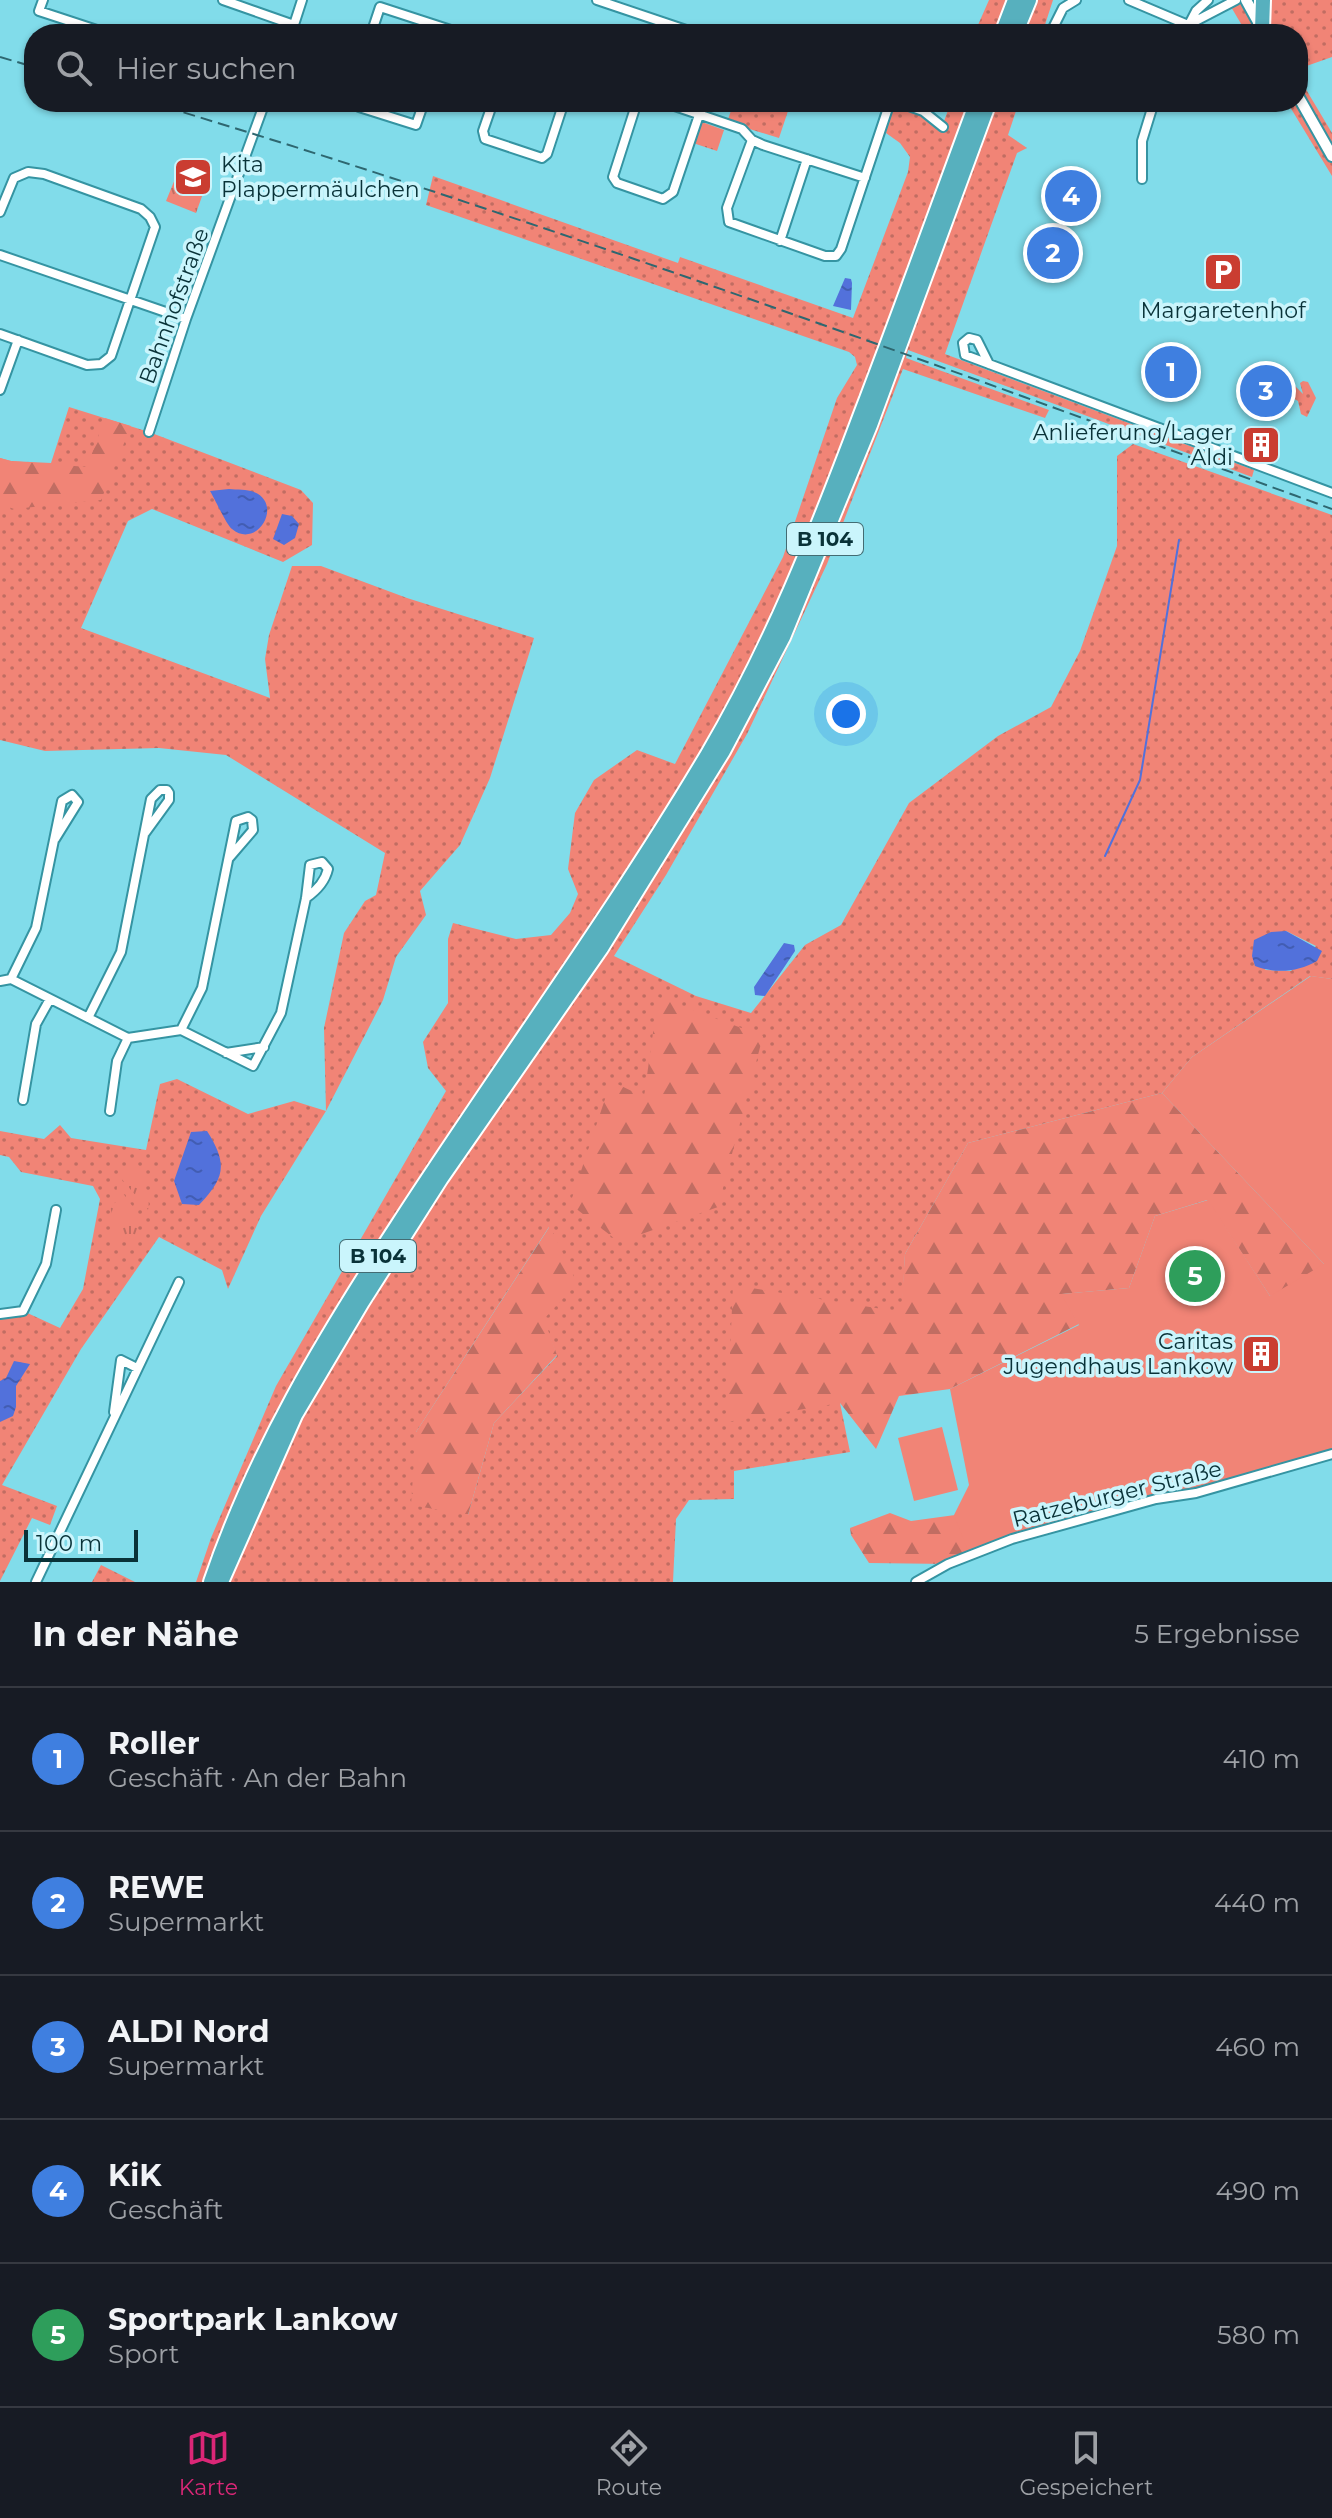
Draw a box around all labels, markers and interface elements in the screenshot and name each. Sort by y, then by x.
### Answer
search box [24,24,1308,112]
icon: search [52,46,96,90]
text: Hier suchen [116,50,297,87]
place label: Kita Plappermäulchen [221,151,420,203]
school or university icon: Kita Plappermäulchen [172,156,214,198]
pin: 4 [1045,166,1097,226]
pin: 2 [1027,223,1079,283]
street label: Bahnhofstraße [133,224,215,388]
parking icon: Margaretenhof [1202,251,1244,293]
place label: Margaretenhof [1140,297,1307,324]
pin: 1 [1145,342,1197,402]
pin: 3 [1240,361,1292,421]
place label: Anlieferung/Lager Aldi [1033,419,1233,471]
building icon: Anlieferung/Lager Aldi [1240,424,1282,466]
road number: B 104 [787,523,863,555]
your location [826,694,866,734]
road number: B 104 [340,1240,416,1272]
pin: 5 [1169,1246,1221,1306]
place label: Caritas Jugendhaus Lankow [1003,1328,1234,1380]
building icon: Caritas Jugendhaus Lankow [1240,1333,1282,1375]
street label: Ratzeburger Straße [1010,1455,1224,1533]
scale bar [24,1526,138,1562]
text: 100 m [36,1530,102,1557]
text: In der Nähe [32,1613,239,1655]
text: 5 Ergebnisse [1134,1618,1300,1650]
text: Roller [108,1725,200,1762]
text: 1 [53,1743,63,1775]
text: 410 m [1222,1743,1300,1775]
text: Geschäft · An der Bahn [108,1762,407,1794]
text: REWE [108,1869,204,1906]
text: 2 [50,1887,66,1919]
text: 440 m [1214,1887,1300,1919]
text: Supermarkt [108,1906,264,1938]
text: ALDI Nord [108,2013,270,2050]
text: 3 [50,2031,66,2063]
text: 460 m [1215,2031,1300,2063]
text: Supermarkt [108,2050,264,2082]
text: KiK [108,2157,161,2194]
text: 4 [49,2175,67,2207]
text: 490 m [1216,2175,1300,2207]
text: Geschäft [108,2194,223,2226]
text: Sportpark Lankow [108,2301,398,2338]
text: 5 [50,2319,66,2351]
text: 580 m [1217,2319,1300,2351]
text: Sport [108,2338,179,2370]
tab: Karte [179,2426,238,2501]
tab: Route [596,2426,662,2501]
tab: Gespeichert [1020,2426,1153,2501]

